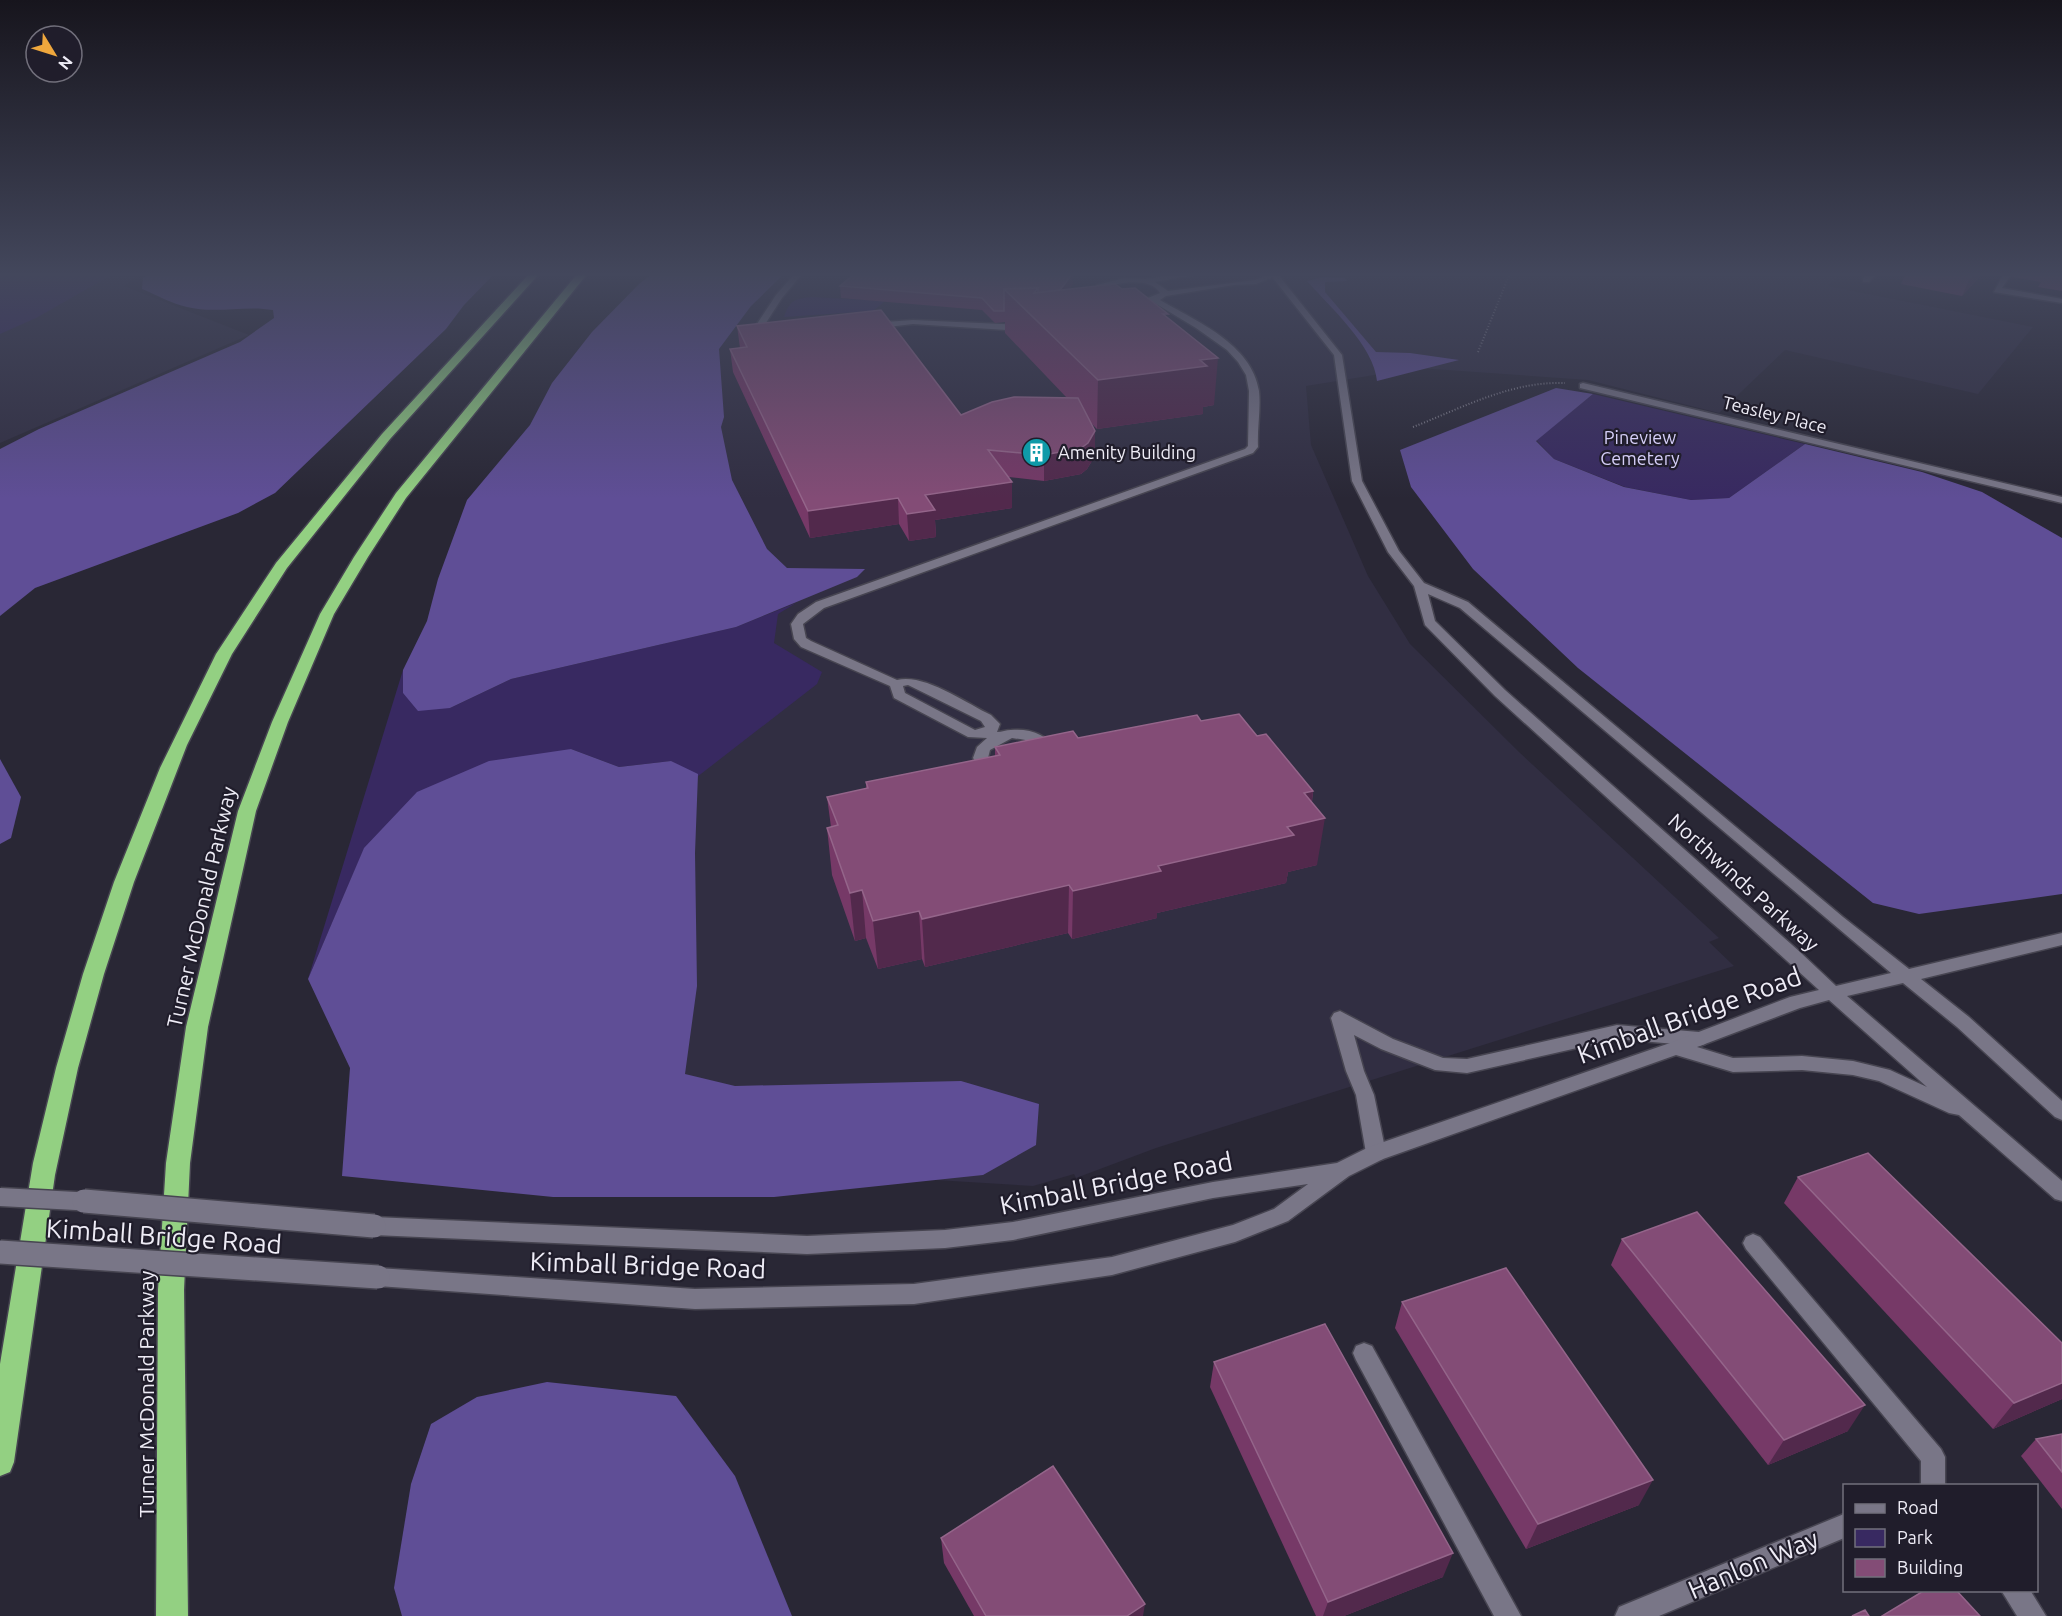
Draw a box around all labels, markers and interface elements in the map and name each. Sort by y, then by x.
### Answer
north arrow [24,24,84,84]
text: N [55,53,77,73]
street label: Teasley Place [1721,391,1829,437]
park label: Pineview Cemetery [1600,427,1680,468]
building icon: Amenity Building [1021,436,1053,468]
place label: Amenity Building [1058,442,1196,462]
street label: Turner McDonald Parkway [162,784,240,1030]
street label: Northwinds Parkway [1664,808,1824,956]
street label: Kimball Bridge Road [1573,961,1805,1069]
street label: Kimball Bridge Road [997,1146,1235,1220]
street label: Kimball Bridge Road [45,1213,283,1259]
street label: Kimball Bridge Road [529,1246,767,1284]
street label: Turner McDonald Parkway [134,1271,158,1517]
legend [1843,1484,2038,1592]
text: Road [1897,1497,1939,1517]
street label: Hanlon Way [1684,1524,1822,1604]
text: Park [1897,1527,1933,1547]
text: Building [1897,1557,1963,1577]

